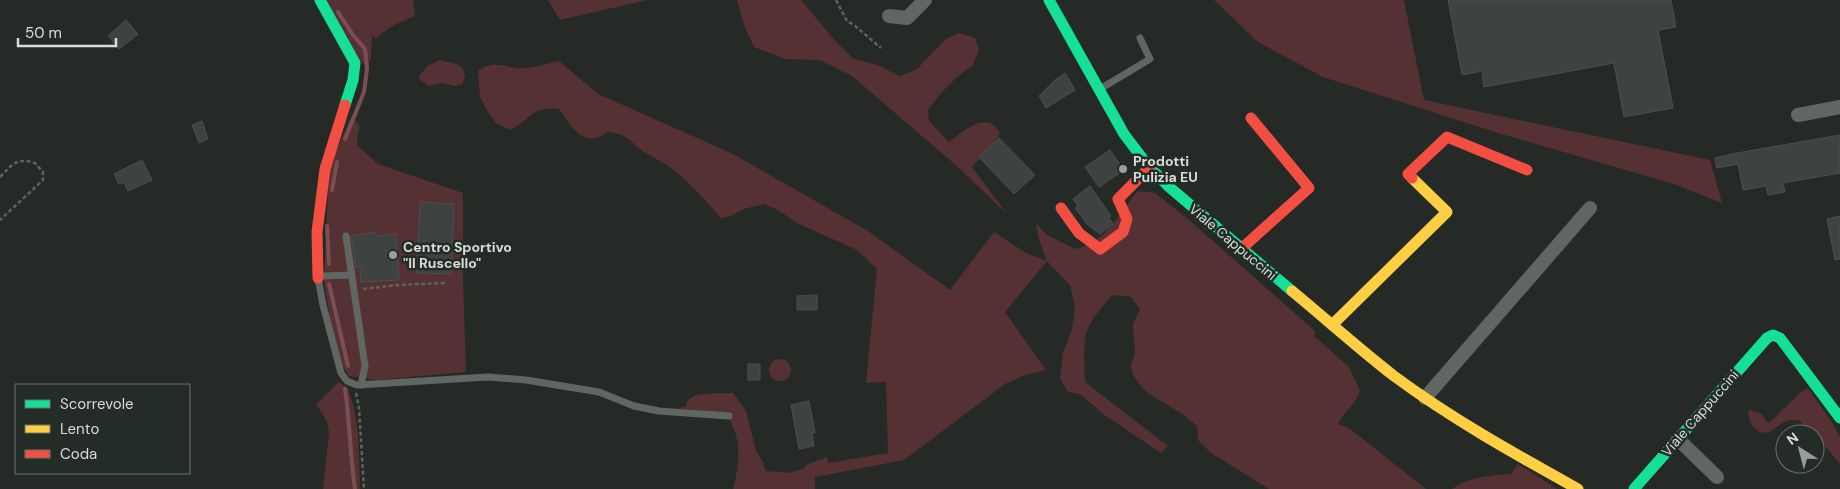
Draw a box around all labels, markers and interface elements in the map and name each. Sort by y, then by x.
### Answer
scale bar [18,15,115,47]
text: 50 m [25,23,62,43]
place label: Prodotti Pulizia EU [1133,152,1198,186]
marker: Prodotti Pulizia EU [1117,163,1129,175]
street label: Viale Cappuccini [1185,200,1281,284]
place label: Centro Sportivo "Il Ruscello" [403,238,512,272]
marker: Centro Sportivo "Il Ruscello" [387,249,399,261]
street label: Viale Cappuccini [1657,366,1743,460]
legend [15,384,190,474]
text: Scorrevole [60,394,134,414]
text: Lento [60,419,99,439]
north arrow [1775,424,1825,474]
text: N [1783,428,1802,449]
text: Coda [60,444,97,464]

